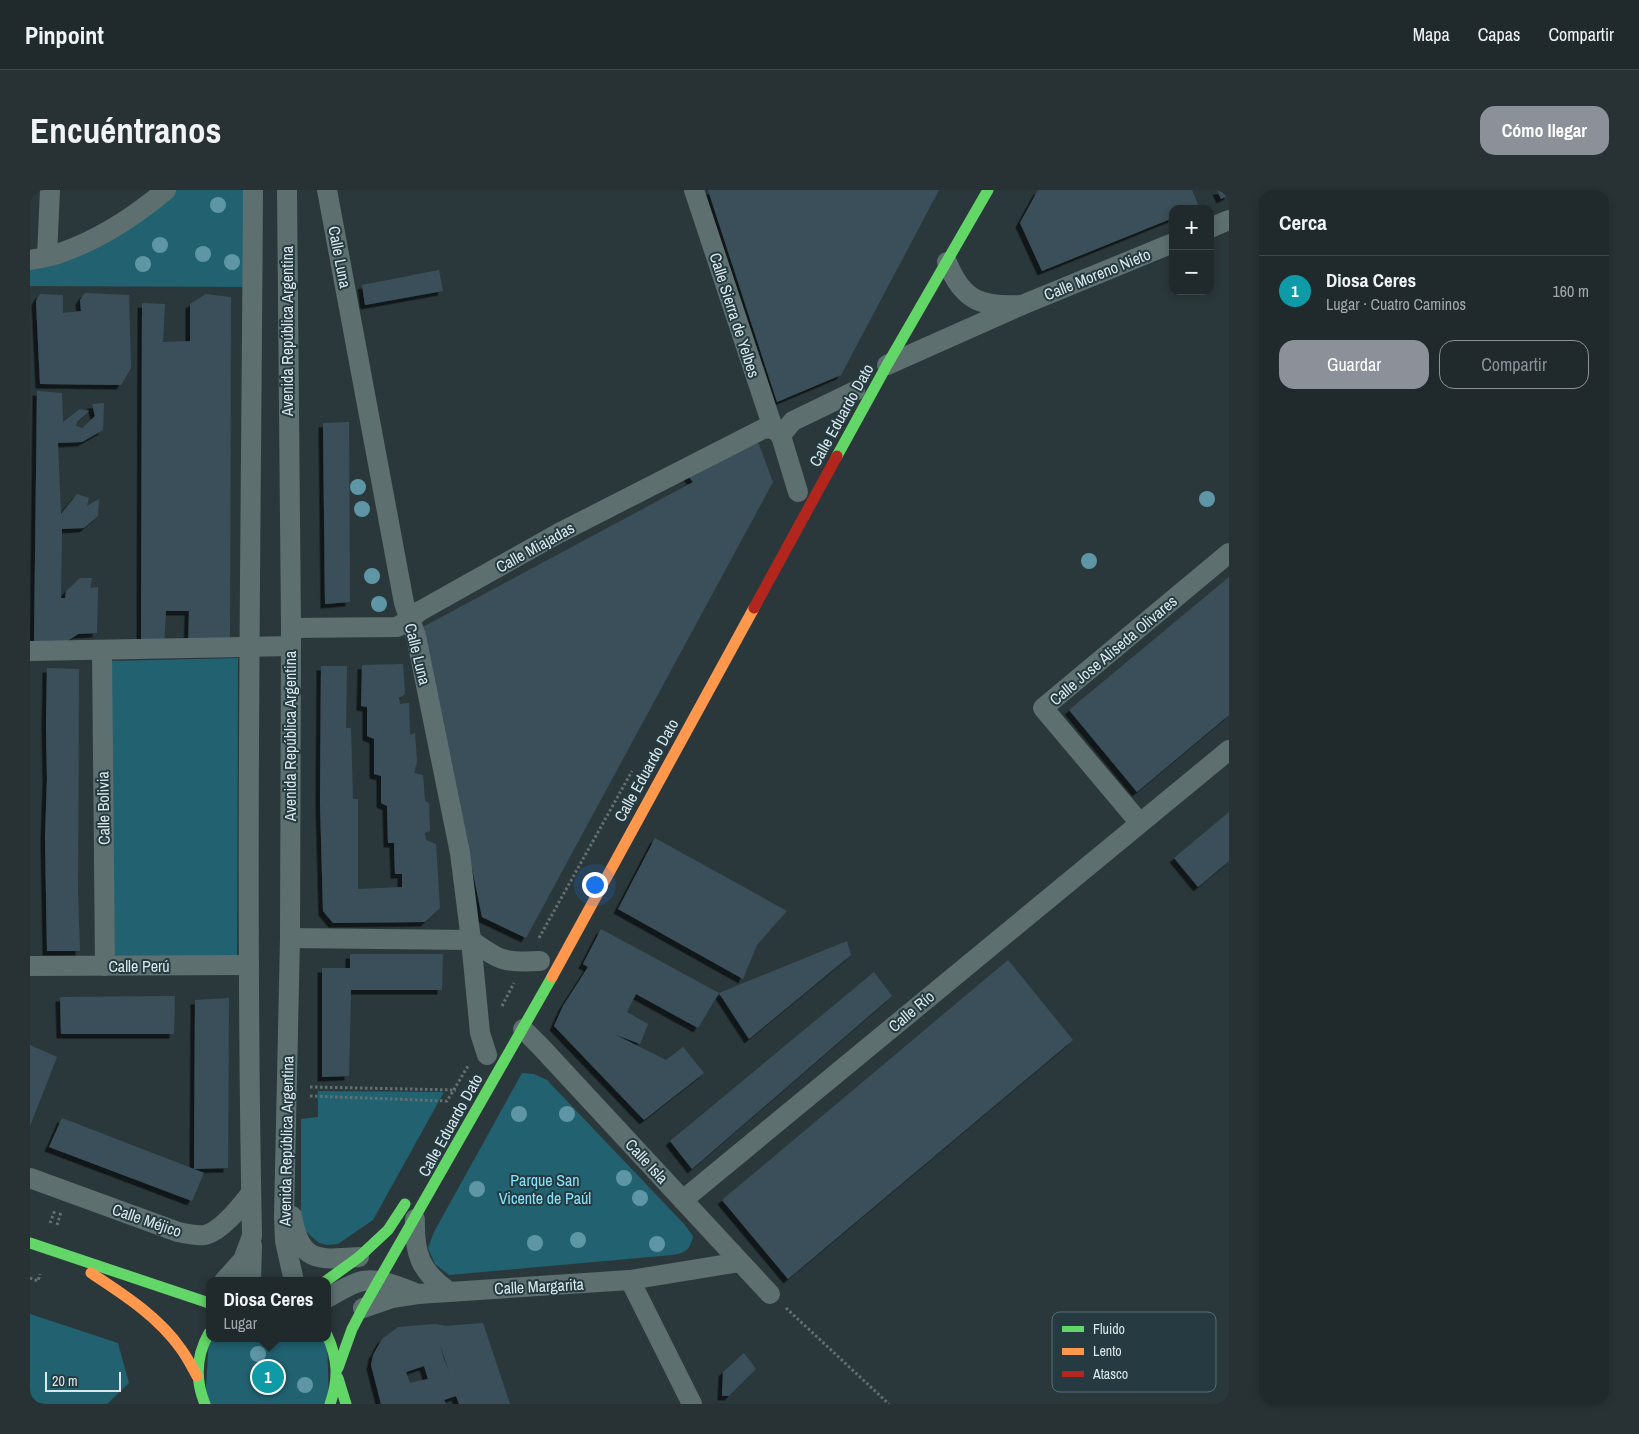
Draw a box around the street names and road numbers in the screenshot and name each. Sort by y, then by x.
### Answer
street label: Calle Luna [323,224,357,291]
street label: Calle Moreno Nieto [1040,243,1154,305]
street label: Avenida República Argentina [276,245,298,417]
street label: Calle Sierra de Yelbes [704,250,766,380]
street label: Calle Eduardo Dato [804,360,878,470]
street label: Calle Miajadas [492,516,578,578]
street label: Calle Jose Aliseda Olivares [1044,590,1182,710]
street label: Calle Luna [400,621,436,688]
street label: Avenida República Argentina [279,650,301,822]
street label: Calle Eduardo Dato [609,715,683,825]
street label: Calle Bolivia [91,770,115,845]
street label: Calle Perú [108,955,170,977]
street label: Calle Río [883,985,939,1037]
street label: Avenida República Argentina [273,1055,298,1227]
street label: Calle Eduardo Dato [413,1070,487,1180]
street label: Calle Isla [621,1134,674,1189]
street label: Calle Méjico [109,1198,185,1242]
street label: Calle Margarita [494,1273,585,1299]

